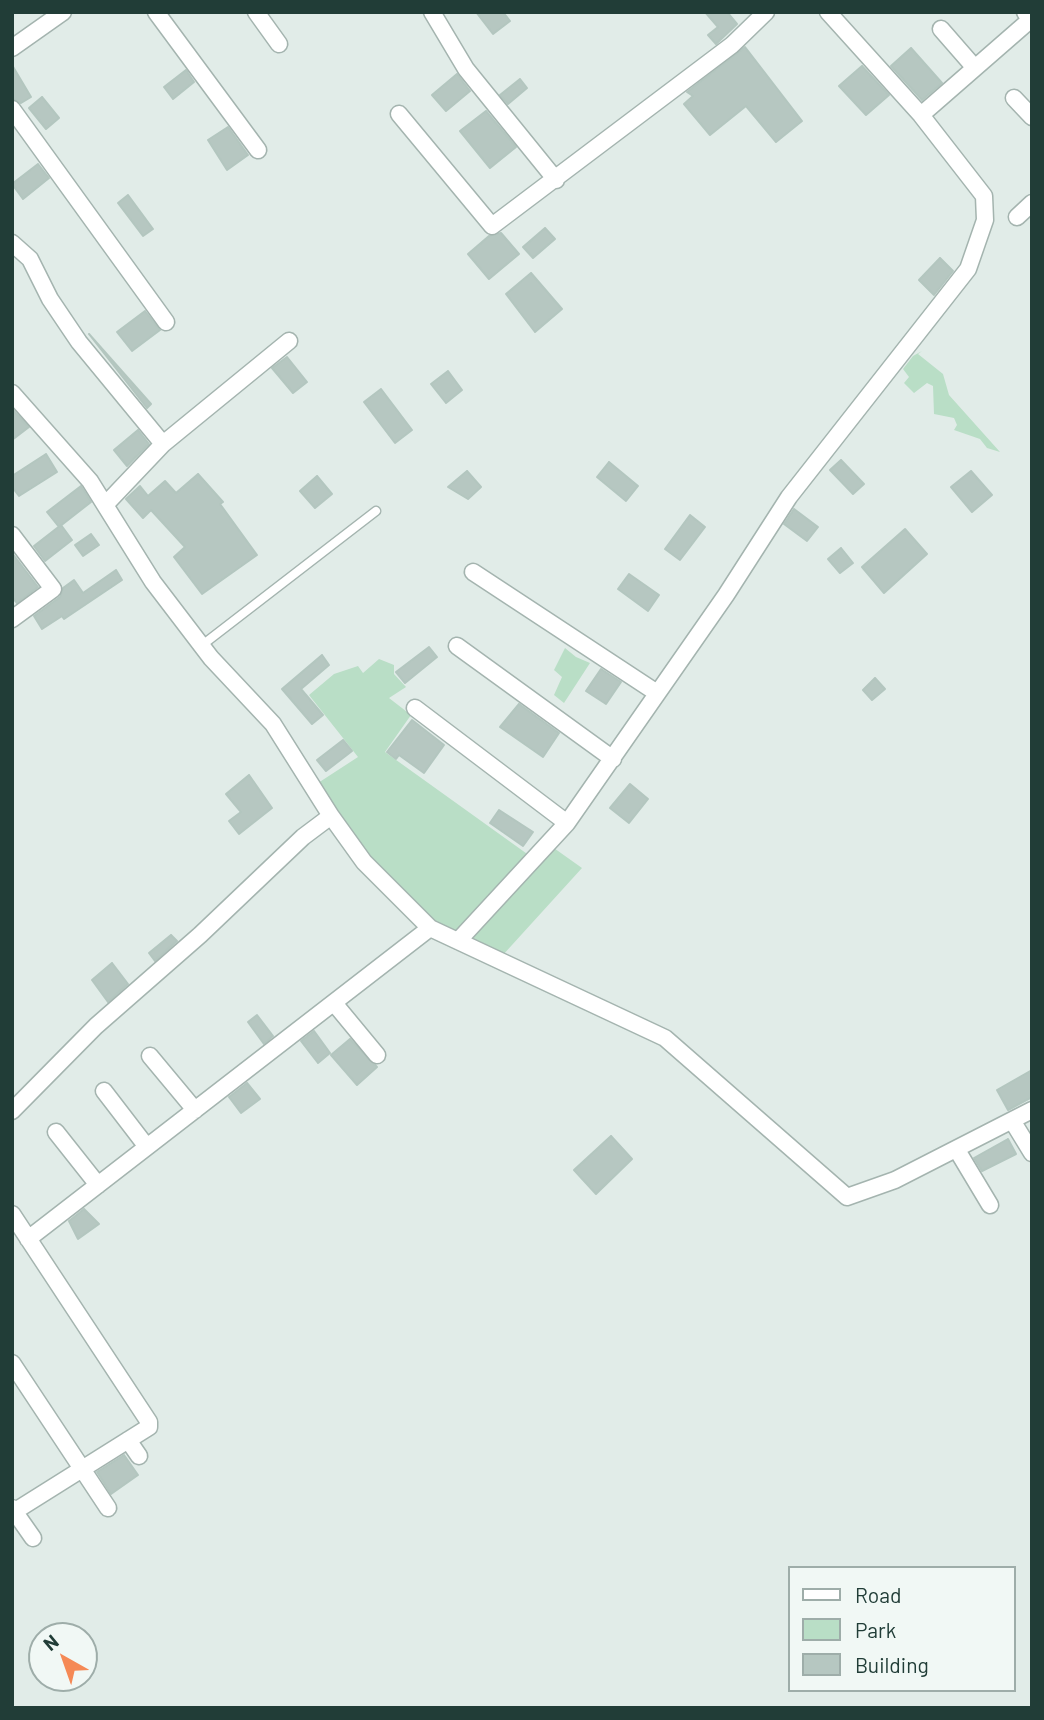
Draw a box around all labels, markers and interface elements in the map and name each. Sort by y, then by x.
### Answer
legend [788,1566,1016,1692]
text: Road [855,1582,901,1607]
text: Park [855,1617,896,1642]
north arrow [28,1622,98,1692]
text: N [38,1629,63,1655]
text: Building [855,1652,929,1677]

